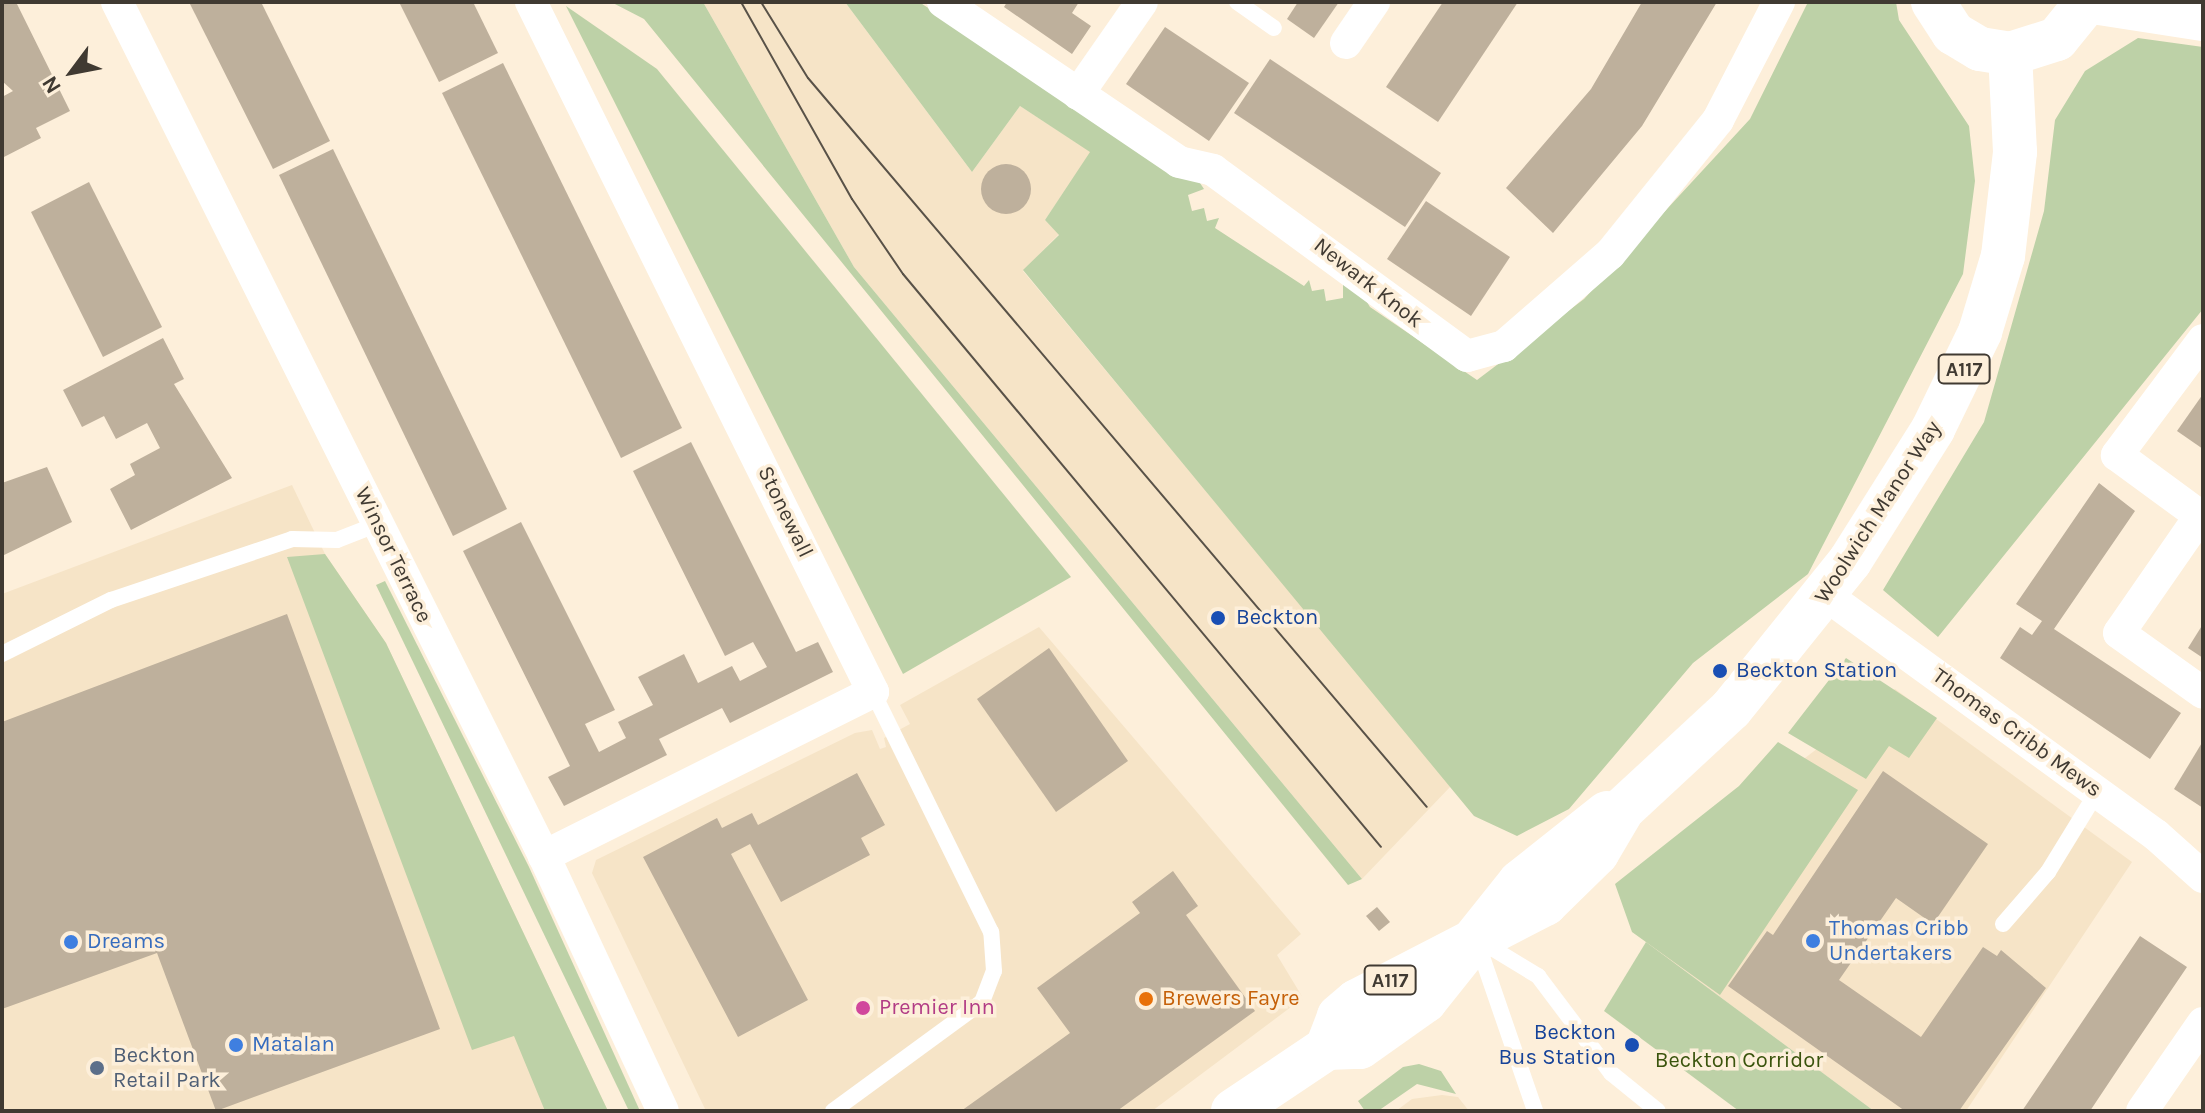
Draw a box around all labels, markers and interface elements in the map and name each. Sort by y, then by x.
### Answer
north arrow [32,32,112,112]
text: N [36,71,67,98]
street label: Newark Knok [1308,232,1428,334]
road number: A117 [1936,353,1992,385]
street label: Woolwich Manor Way [1809,416,1947,608]
street label: Stonewall [752,462,818,562]
street label: Winsor Terrace [349,483,437,627]
place label: Beckton [1236,605,1318,631]
marker: Beckton [1207,607,1229,629]
place label: Beckton Station [1736,658,1897,684]
marker: Beckton Station [1711,662,1729,680]
street label: Thomas Cribb Mews [1927,663,2107,803]
place label: Thomas Cribb Undertakers [1829,915,1969,966]
place label: Dreams [87,929,165,955]
marker: Thomas Cribb Undertakers [1804,932,1822,950]
marker: Dreams [62,933,80,951]
road number: A117 [1362,964,1418,996]
place label: Brewers Fayre [1162,986,1299,1012]
marker: Brewers Fayre [1137,990,1155,1008]
place label: Premier Inn [879,995,995,1021]
marker: Premier Inn [854,999,872,1017]
place label: Beckton Bus Station [1498,1019,1616,1070]
place label: Matalan [252,1032,335,1058]
marker: Matalan [227,1036,245,1054]
marker: Beckton Bus Station [1623,1036,1641,1054]
place label: Beckton Retail Park [113,1042,221,1094]
park label: Beckton Corridor [1655,1048,1823,1074]
marker: Beckton Retail Park [88,1059,106,1077]

